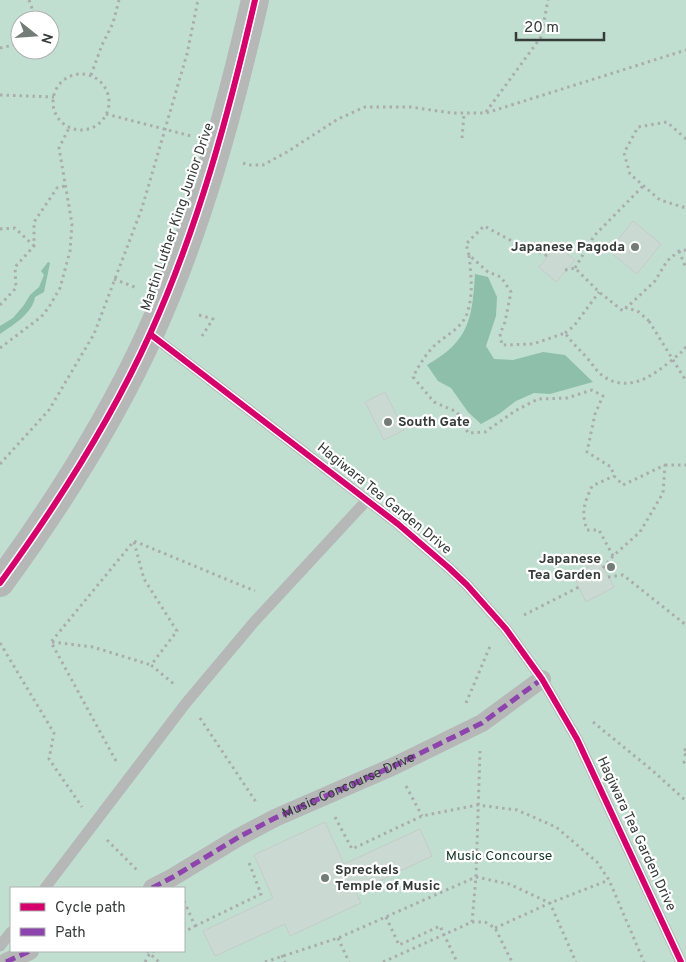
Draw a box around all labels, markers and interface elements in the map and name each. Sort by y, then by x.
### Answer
north arrow [10,10,60,60]
scale bar [516,10,604,42]
text: 20 m [524,19,559,38]
text: N [36,31,56,46]
street label: Martin Luther King Junior Drive [138,121,218,313]
place label: Japanese Pagoda [511,239,625,256]
marker: Japanese Pagoda [629,241,641,253]
place label: South Gate [398,414,470,431]
marker: South Gate [382,416,394,428]
street label: Hagiwara Tea Garden Drive [313,439,455,559]
place label: Japanese Tea Garden [528,551,601,584]
marker: Japanese Tea Garden [605,561,617,573]
street label: Music Concourse Drive [280,749,418,822]
street label: Hagiwara Tea Garden Drive [593,754,679,914]
park label: Music Concourse [446,848,552,865]
place label: Spreckels Temple of Music [335,862,440,895]
marker: Spreckels Temple of Music [319,872,331,884]
legend [10,887,185,952]
text: Cycle path [55,899,126,918]
text: Path [55,924,86,943]

